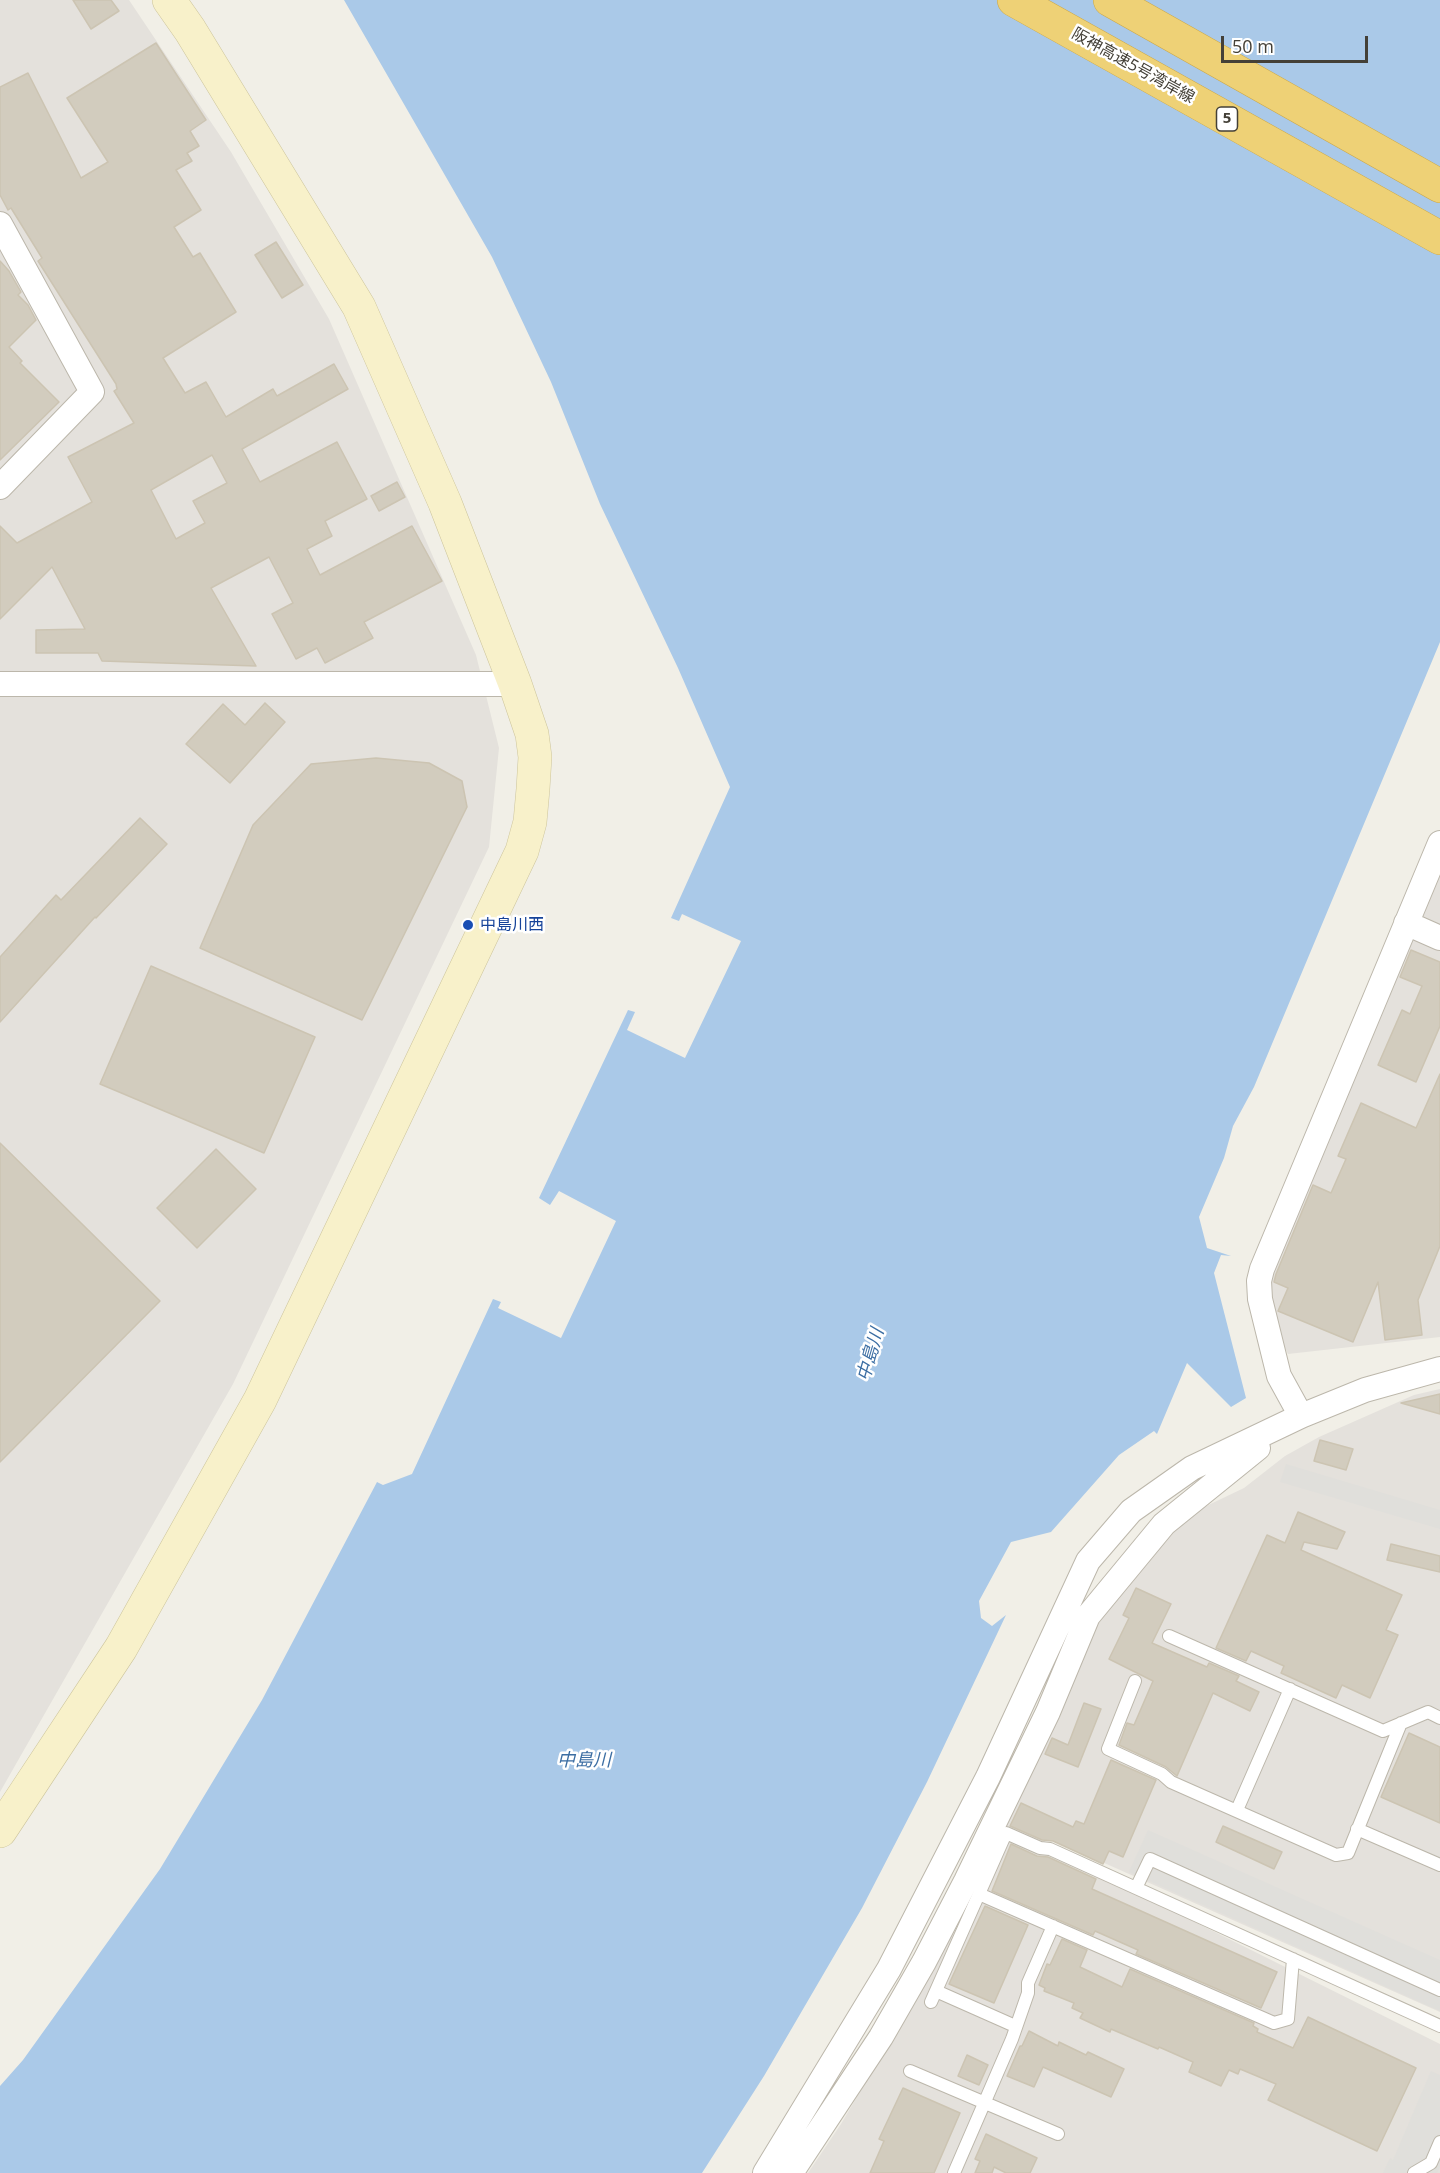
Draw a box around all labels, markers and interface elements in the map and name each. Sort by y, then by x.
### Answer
street label: 阪神高速5号湾岸線 [1068,24,1198,108]
scale bar [1224,24,1371,62]
text: 50 m [1232,34,1274,58]
road number: 5 [1216,107,1238,131]
place label: 中島川西 [480,915,544,935]
marker: 中島川西 [461,918,475,932]
water label: 中島川 [853,1326,889,1384]
water label: 中島川 [557,1750,611,1772]

